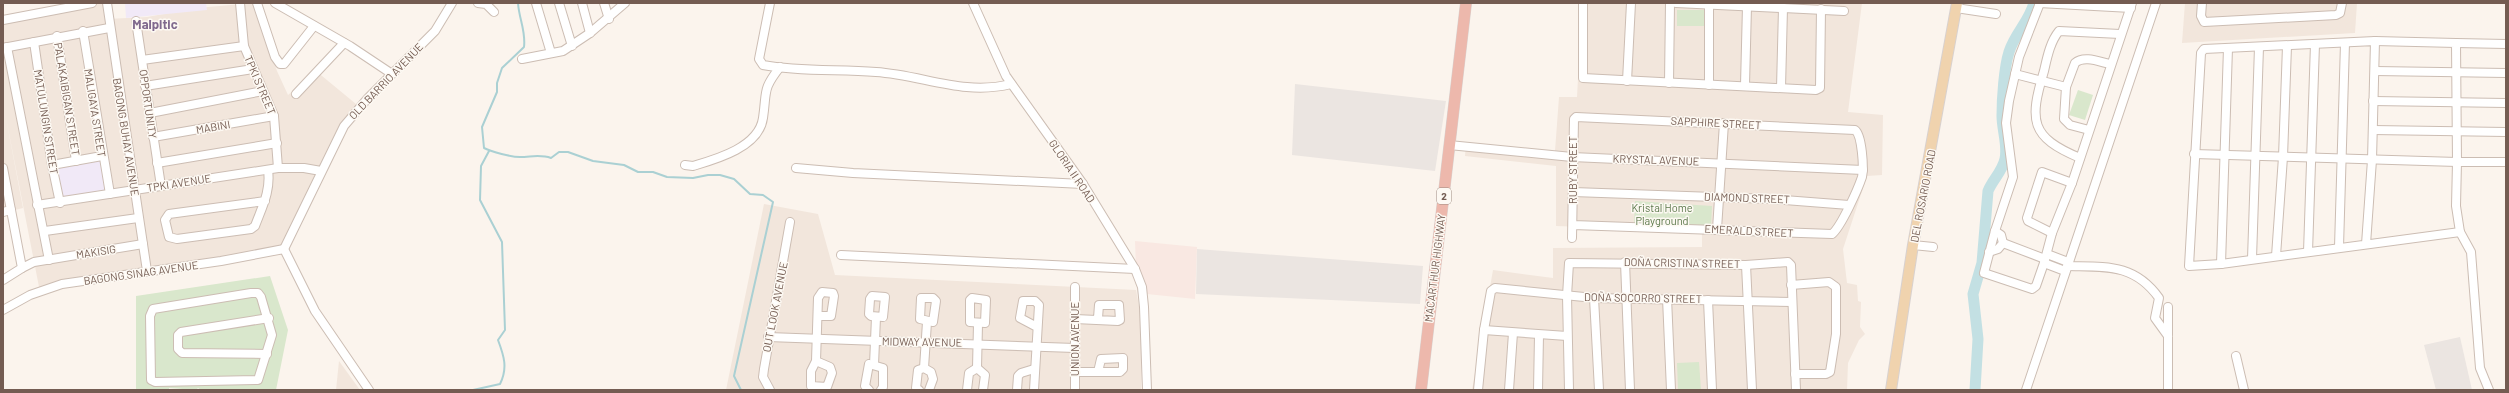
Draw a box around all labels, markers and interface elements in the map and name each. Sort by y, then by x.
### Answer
district label: Malpitic [132,16,178,32]
street label: OLD BARRIO AVENUE [346,40,426,122]
street label: PALAKAIBIGAN STREET [52,41,83,156]
street label: TPKI STREET [242,53,279,116]
street label: MALIGAYA STREET [82,68,109,158]
street label: MATULUNGIN STREET [32,69,61,175]
street label: OPPORTUNITY [137,69,160,139]
street label: BAGONG BUHAY AVENUE [111,77,142,197]
street label: SAPPHIRE STREET [1670,114,1762,131]
street label: MABINI [195,117,231,136]
street label: RUBY STREET [1566,136,1579,204]
street label: GLORIA II ROAD [1047,137,1098,205]
street label: DEL ROSARIO ROAD [1907,148,1938,243]
street label: KRYSTAL AVENUE [1612,151,1700,168]
street label: TPKI AVENUE [146,171,212,194]
road number: 2 [1437,188,1451,204]
street label: DIAMOND STREET [1704,190,1790,205]
park label: Kristal Home Playground [1631,201,1693,227]
street label: MACARTHUR HIGHWAY [1421,213,1448,323]
street label: EMERALD STREET [1704,222,1794,239]
street label: MAKISIG [75,242,117,261]
street label: DOÑA CRISTINA STREET [1624,255,1740,270]
street label: BAGONG SINAG AVENUE [83,258,199,287]
street label: OUT LOOK AVENUE [759,260,790,353]
street label: DOÑA SOCORRO STREET [1584,290,1702,305]
street label: UNION AVENUE [1068,302,1081,376]
street label: MIDWAY AVENUE [882,334,963,349]

